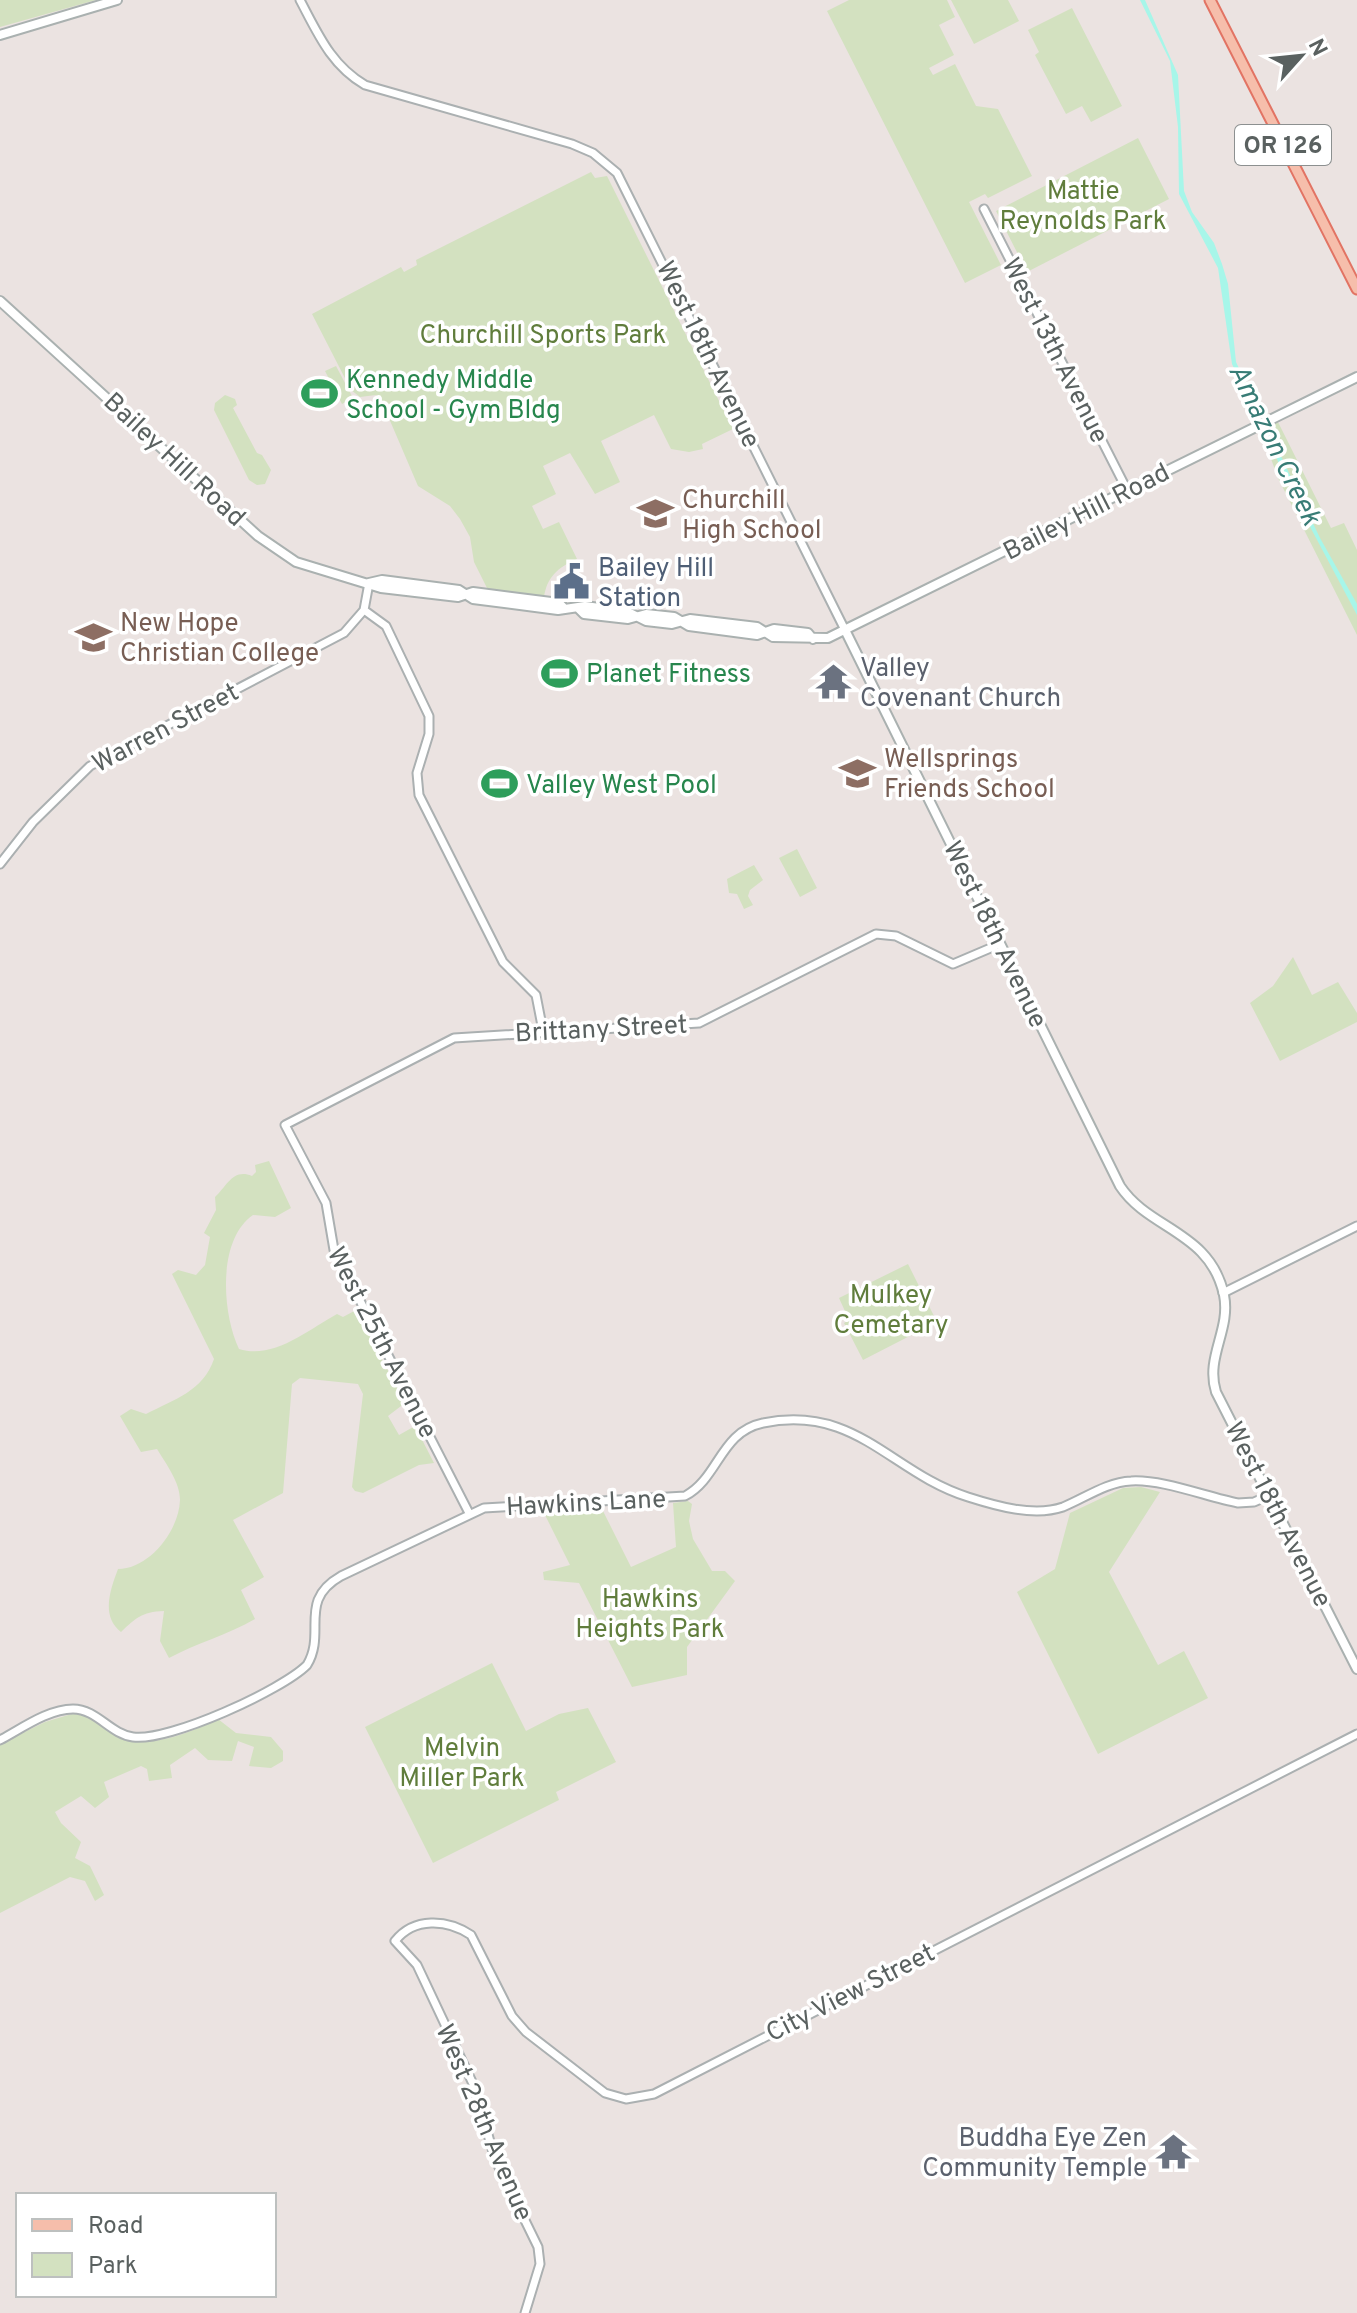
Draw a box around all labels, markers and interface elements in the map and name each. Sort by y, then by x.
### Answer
north arrow [1261,16,1341,96]
text: N [1301,35,1332,61]
road number: OR 126 [1235,125,1331,165]
park label: Mattie Reynolds Park [999,176,1167,239]
street label: West 13th Avenue [993,253,1115,449]
street label: West 18th Avenue [647,256,766,454]
park label: Churchill Sports Park [420,320,666,353]
water label: Amazon Creek [1219,359,1328,533]
place label: Kennedy Middle School - Gym Bldg [346,365,561,428]
sports icon: Kennedy Middle School - Gym Bldg [301,375,339,413]
street label: Bailey Hill Road [95,387,251,535]
street label: Bailey Hill Road [998,457,1176,569]
place label: Churchill High School [682,485,822,548]
school or university icon: Churchill High School [637,495,675,533]
place label: Bailey Hill Station [598,553,714,616]
public building icon: Bailey Hill Station [553,563,591,601]
place label: New Hope Christian College [120,608,319,671]
school or university icon: New Hope Christian College [75,618,113,656]
place label: Valley Covenant Church [860,653,1061,716]
sports icon: Planet Fitness [541,654,579,692]
place label: Planet Fitness [586,659,751,692]
temple icon: Valley Covenant Church [815,663,853,701]
street label: Warren Street [87,677,245,782]
place label: Wellsprings Friends School [884,744,1055,807]
school or university icon: Wellsprings Friends School [839,754,877,792]
sports icon: Valley West Pool [481,765,519,803]
place label: Valley West Pool [526,770,717,803]
street label: West 18th Avenue [934,836,1053,1034]
street label: Brittany Street [514,1009,688,1051]
street label: West 25th Avenue [318,1242,443,1445]
park label: Mulkey Cemetary [833,1280,949,1343]
street label: West 18th Avenue [1216,1417,1338,1614]
street label: Hawkins Lane [505,1484,667,1525]
park label: Hawkins Heights Park [575,1584,725,1647]
park label: Melvin Miller Park [399,1733,525,1796]
street label: City View Street [761,1937,941,2051]
street label: West 28th Avenue [426,2020,539,2226]
place label: Buddha Eye Zen Community Temple [922,2123,1147,2186]
temple icon: Buddha Eye Zen Community Temple [1154,2133,1192,2171]
legend [16,2193,276,2297]
text: Road [88,2212,144,2242]
text: Park [88,2252,138,2282]

